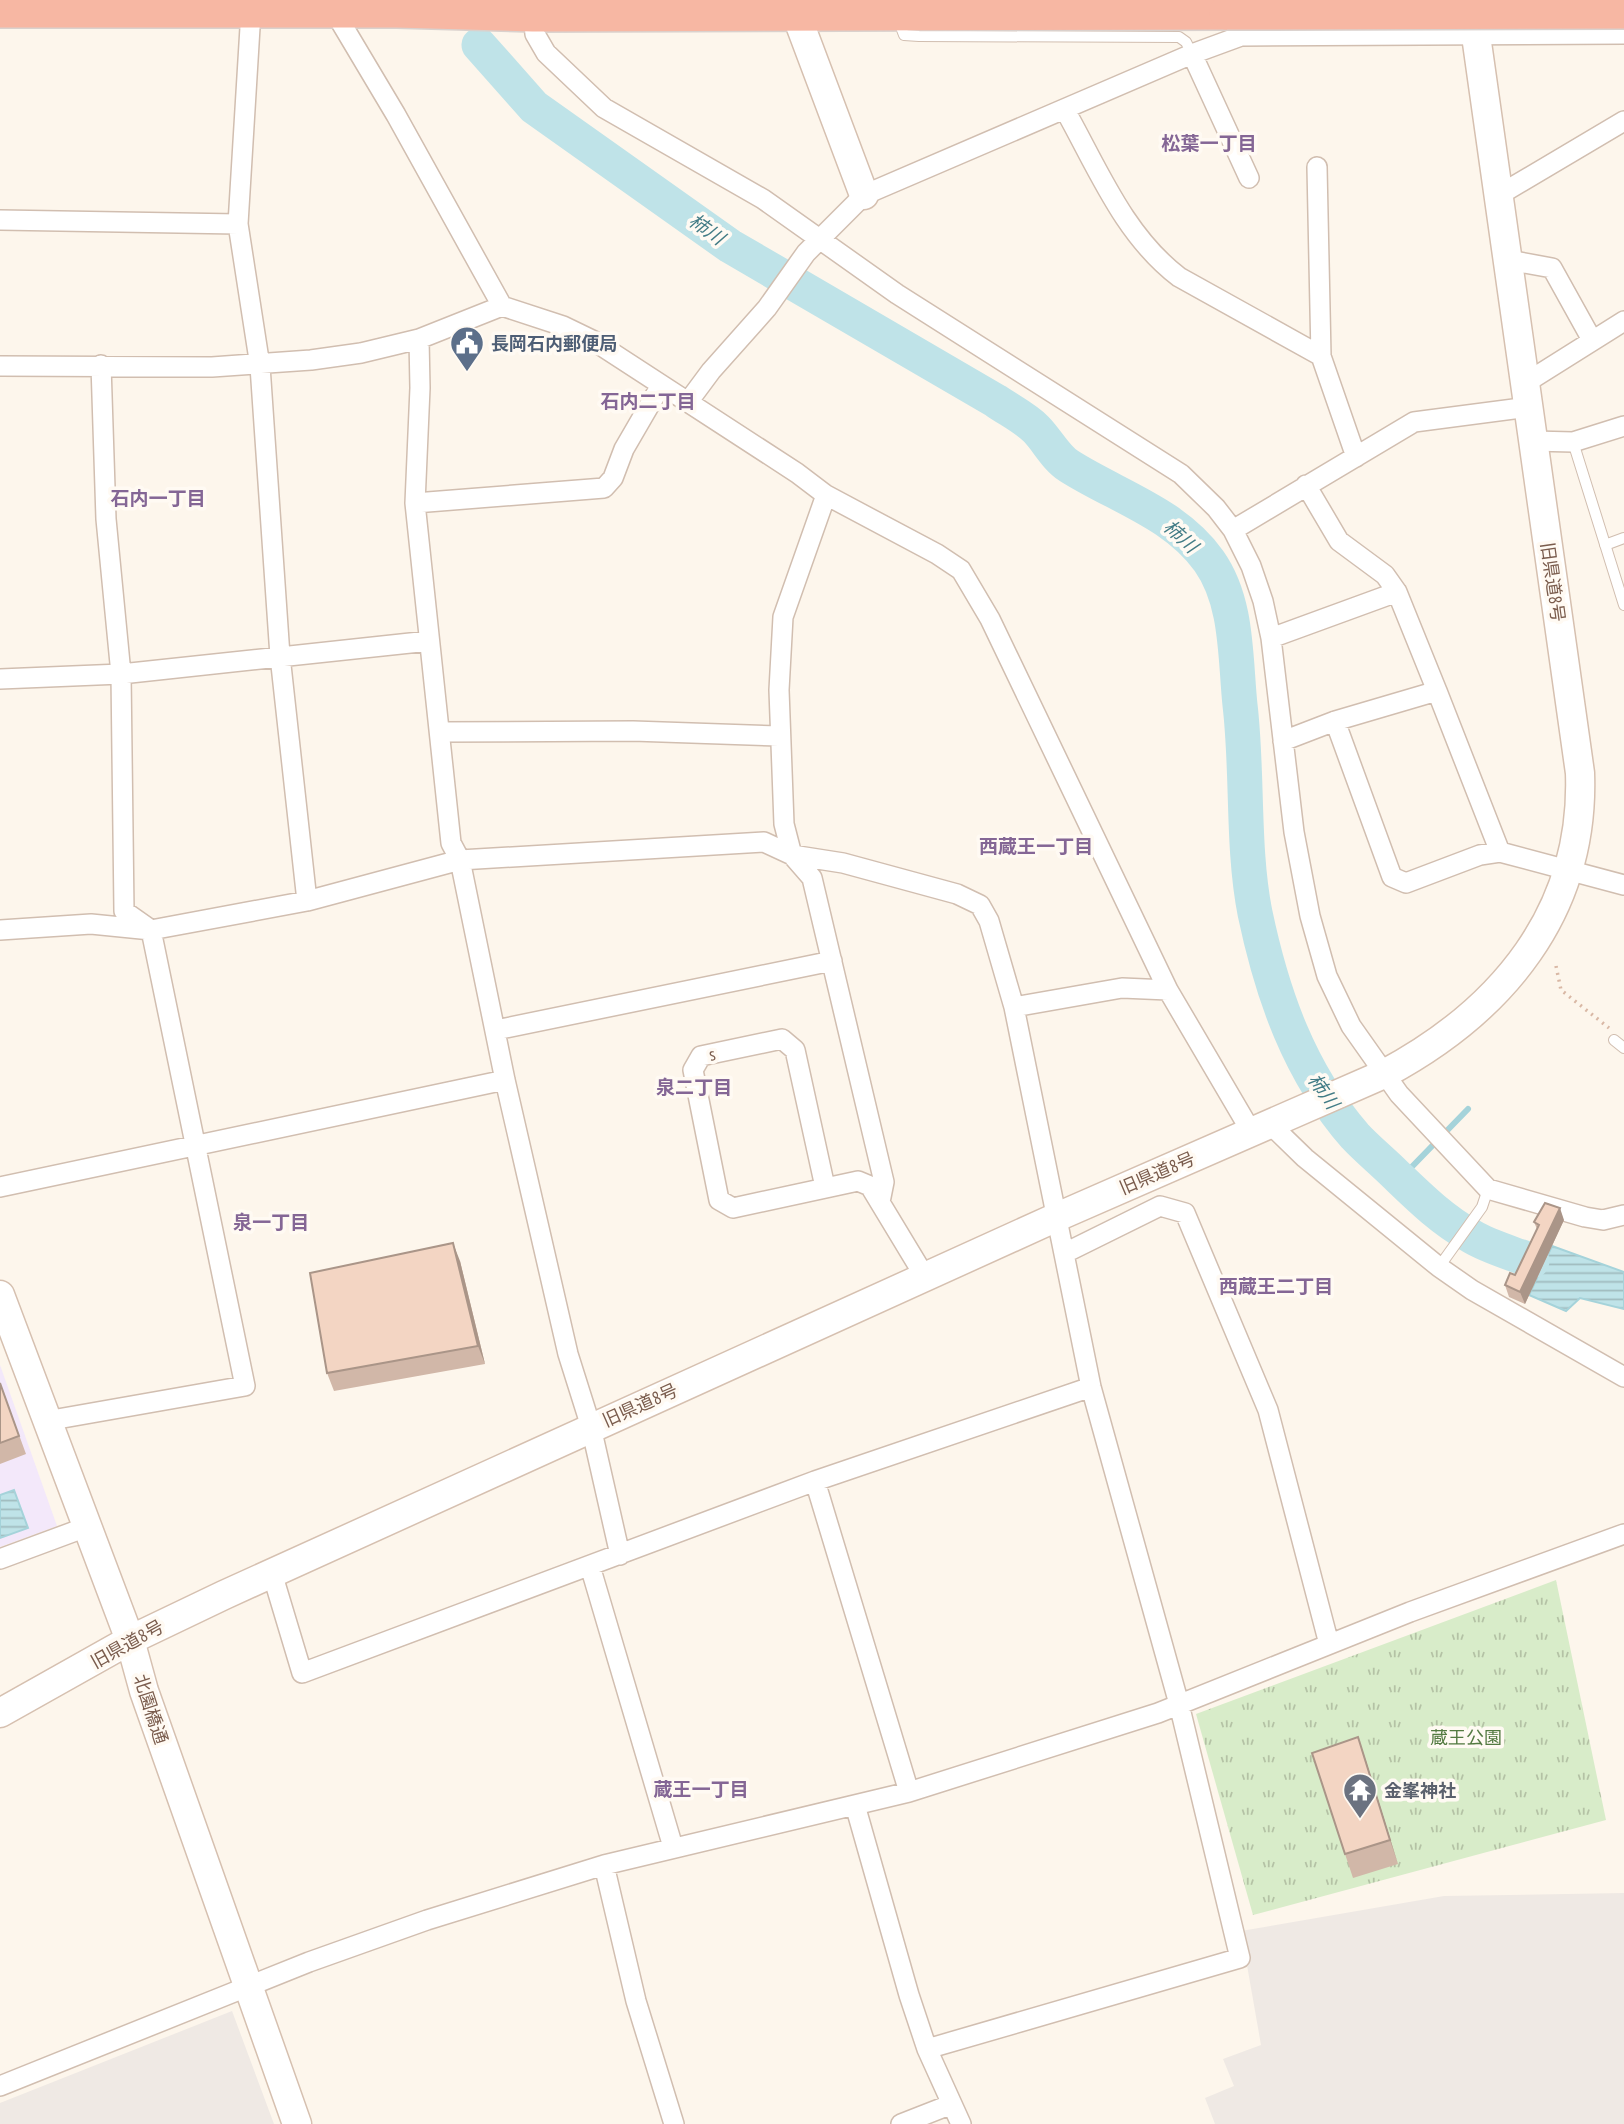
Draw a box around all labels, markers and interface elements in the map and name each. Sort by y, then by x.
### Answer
district label: 松葉一丁目 [1161,131,1257,155]
water label: 柿川 [685,208,731,251]
public building icon: 長岡石内郵便局 [448,324,486,373]
place label: 長岡石内郵便局 [491,332,617,355]
district label: 石内二丁目 [600,389,696,413]
district label: 石内一丁目 [110,486,206,510]
water label: 柿川 [1159,514,1205,559]
street label: 旧県道8号 [1536,541,1570,623]
district label: 西蔵王一丁目 [979,834,1093,858]
street label: s [706,1042,718,1066]
water label: 柿川 [1303,1069,1346,1115]
district label: 泉二丁目 [656,1075,732,1099]
street label: 旧県道8号 [1116,1147,1198,1199]
district label: 泉一丁目 [233,1210,309,1234]
district label: 西蔵王二丁目 [1219,1274,1333,1298]
street label: 旧県道8号 [599,1378,681,1432]
street label: 旧県道8号 [86,1615,168,1673]
street label: 北園橋通 [129,1671,173,1747]
park label: 蔵王公園 [1430,1726,1502,1749]
temple icon: 金峯神社 [1341,1771,1379,1820]
district label: 蔵王一丁目 [653,1777,749,1801]
place label: 金峯神社 [1384,1779,1456,1802]

